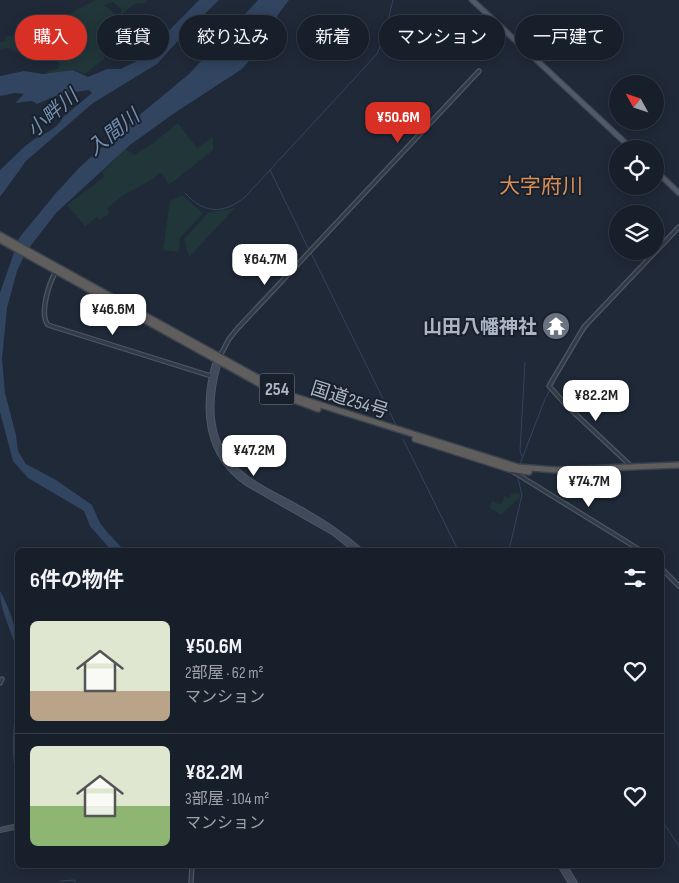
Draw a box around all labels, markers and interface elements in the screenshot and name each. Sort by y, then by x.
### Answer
chip: 購入 [15,15,87,60]
chip: 賃貸 [97,15,169,60]
chip: 絞り込み [179,15,287,60]
chip: 新着 [297,15,369,60]
chip: マンション [379,15,505,60]
chip: 一戸建て [515,15,623,60]
north arrow [609,75,664,130]
map controls [609,75,664,260]
water label: 小畔川 [22,84,85,142]
pin: ¥50.6M [357,102,439,144]
water label: 入間川 [83,103,146,161]
text: ¥50.6M [376,108,420,127]
button: locate [609,140,664,195]
district label: 大字府川 [499,174,583,199]
button: layers [609,205,664,260]
pin: ¥64.7M [224,244,306,286]
text: ¥64.7M [243,250,287,269]
pin: ¥46.6M [72,294,154,336]
text: ¥46.6M [91,300,135,319]
temple icon: 山田八幡神社 [541,311,571,341]
place label: 山田八幡神社 [423,316,537,339]
road number: 254 [260,374,294,404]
street label: 国道254号 [308,377,391,424]
pin: ¥82.2M [555,380,637,422]
text: ¥82.2M [574,386,618,405]
pin: ¥47.2M [213,434,295,477]
text: ¥47.2M [233,441,275,460]
pin: ¥74.7M [548,466,630,508]
text: ¥74.7M [568,472,610,491]
icon: filters [621,564,649,592]
text: 6件の物件 [30,568,124,593]
text: ¥50.6M [185,634,242,659]
icon: home [70,641,130,701]
icon: heart [621,657,649,685]
text: 2部屋 · 62 m² [185,664,263,683]
text: マンション [185,688,265,707]
text: ¥82.2M [185,760,243,785]
icon: home [70,766,130,826]
icon: heart [621,782,649,810]
text: 3部屋 · 104 m² [185,790,269,809]
text: マンション [185,814,265,833]

